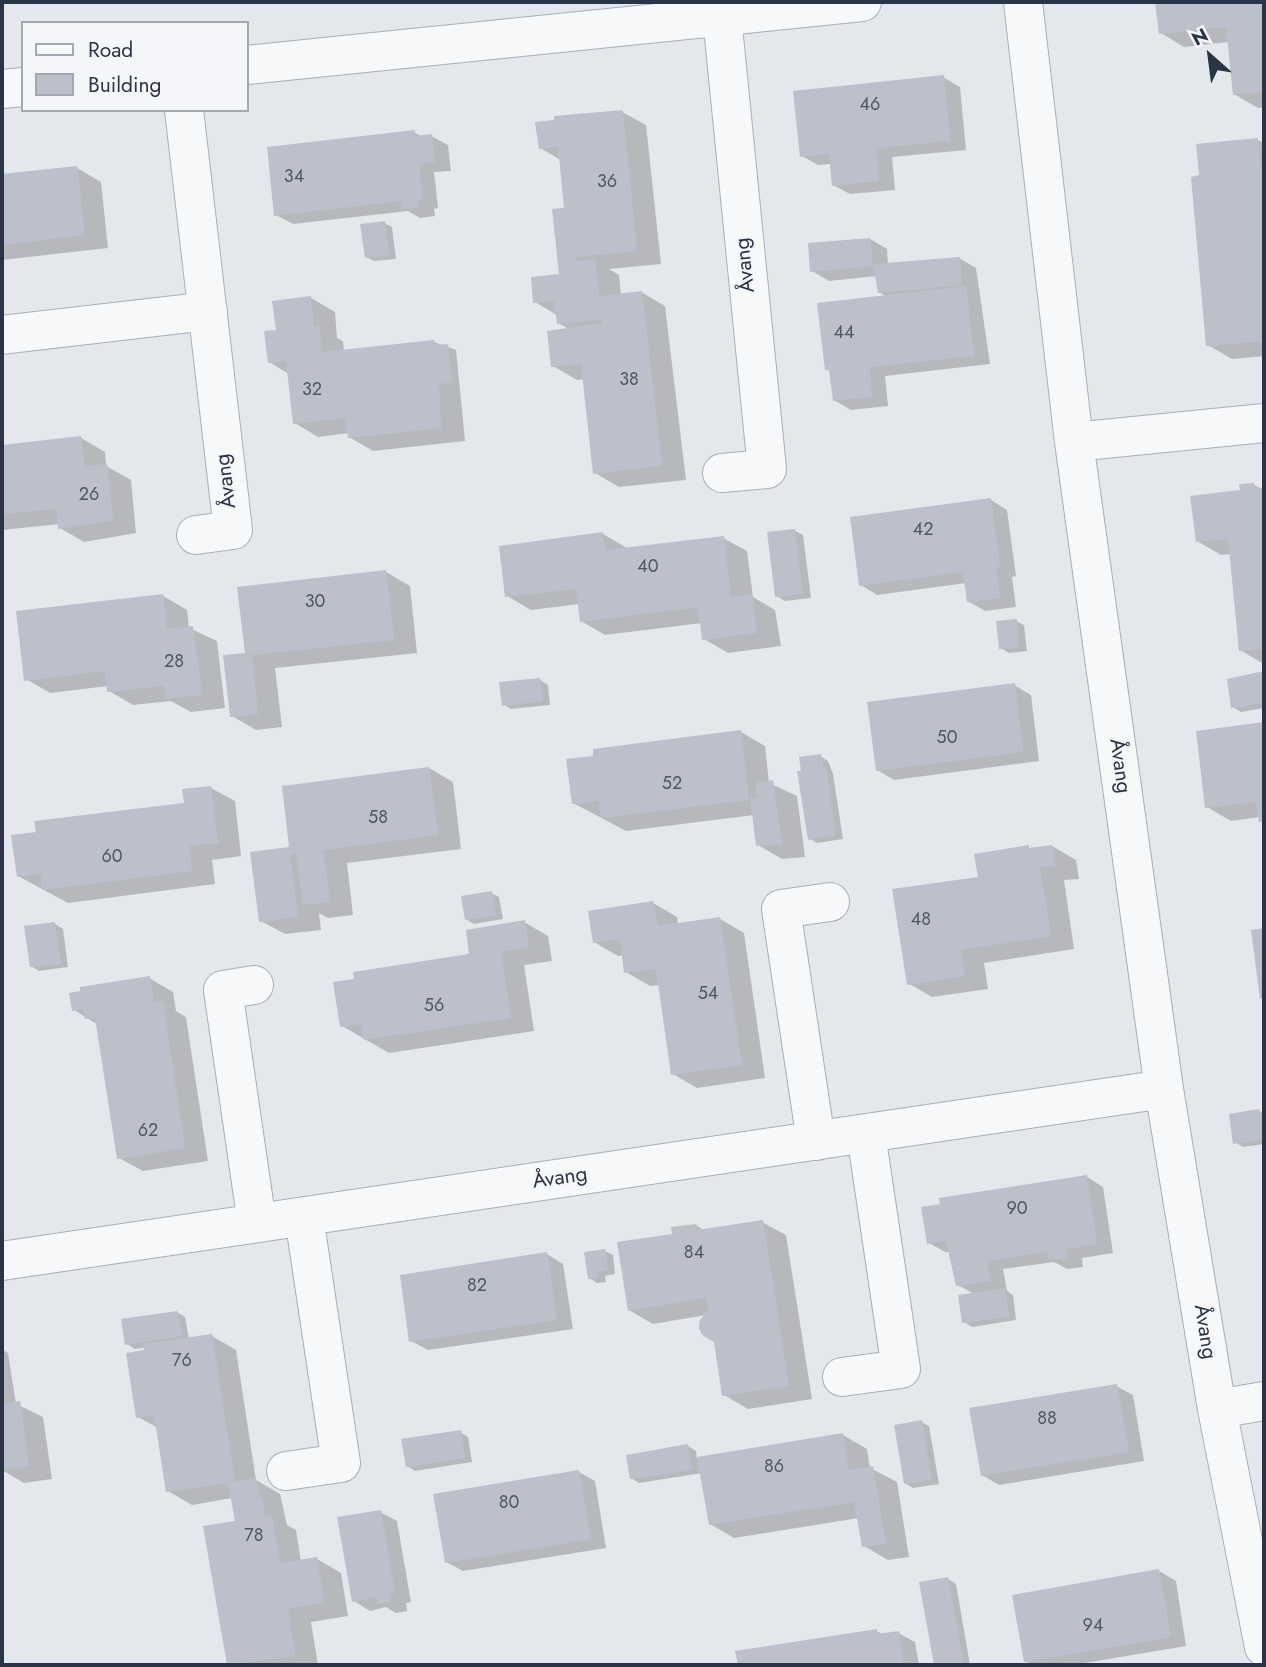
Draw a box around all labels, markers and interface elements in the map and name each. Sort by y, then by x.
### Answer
legend [21,21,248,112]
north arrow [1175,21,1245,91]
text: N [1187,22,1213,52]
text: Road [88,35,133,65]
text: Building [88,70,161,100]
house number: 46 [860,95,880,117]
house number: 34 [284,167,304,189]
house number: 36 [597,172,617,194]
street label: Åvang [731,236,761,294]
house number: 44 [834,323,854,345]
house number: 38 [619,370,639,392]
house number: 32 [302,380,322,402]
street label: Åvang [211,452,243,510]
house number: 26 [79,485,99,507]
house number: 42 [913,520,933,542]
house number: 40 [637,557,659,579]
house number: 30 [305,592,325,614]
house number: 28 [164,652,184,674]
house number: 50 [937,728,957,750]
street label: Åvang [1103,737,1135,795]
house number: 52 [662,774,682,796]
house number: 58 [368,808,388,830]
house number: 60 [101,847,123,869]
house number: 48 [911,910,931,932]
house number: 54 [698,984,718,1006]
house number: 56 [424,996,444,1018]
house number: 62 [138,1121,158,1143]
street label: Åvang [531,1163,589,1195]
house number: 90 [1006,1199,1028,1221]
house number: 84 [684,1243,704,1265]
house number: 82 [467,1276,487,1298]
street label: Åvang [1187,1303,1221,1361]
house number: 76 [172,1351,192,1373]
house number: 88 [1037,1409,1057,1431]
house number: 86 [764,1457,784,1479]
house number: 80 [499,1493,519,1515]
house number: 78 [244,1526,264,1548]
house number: 94 [1083,1616,1103,1638]

